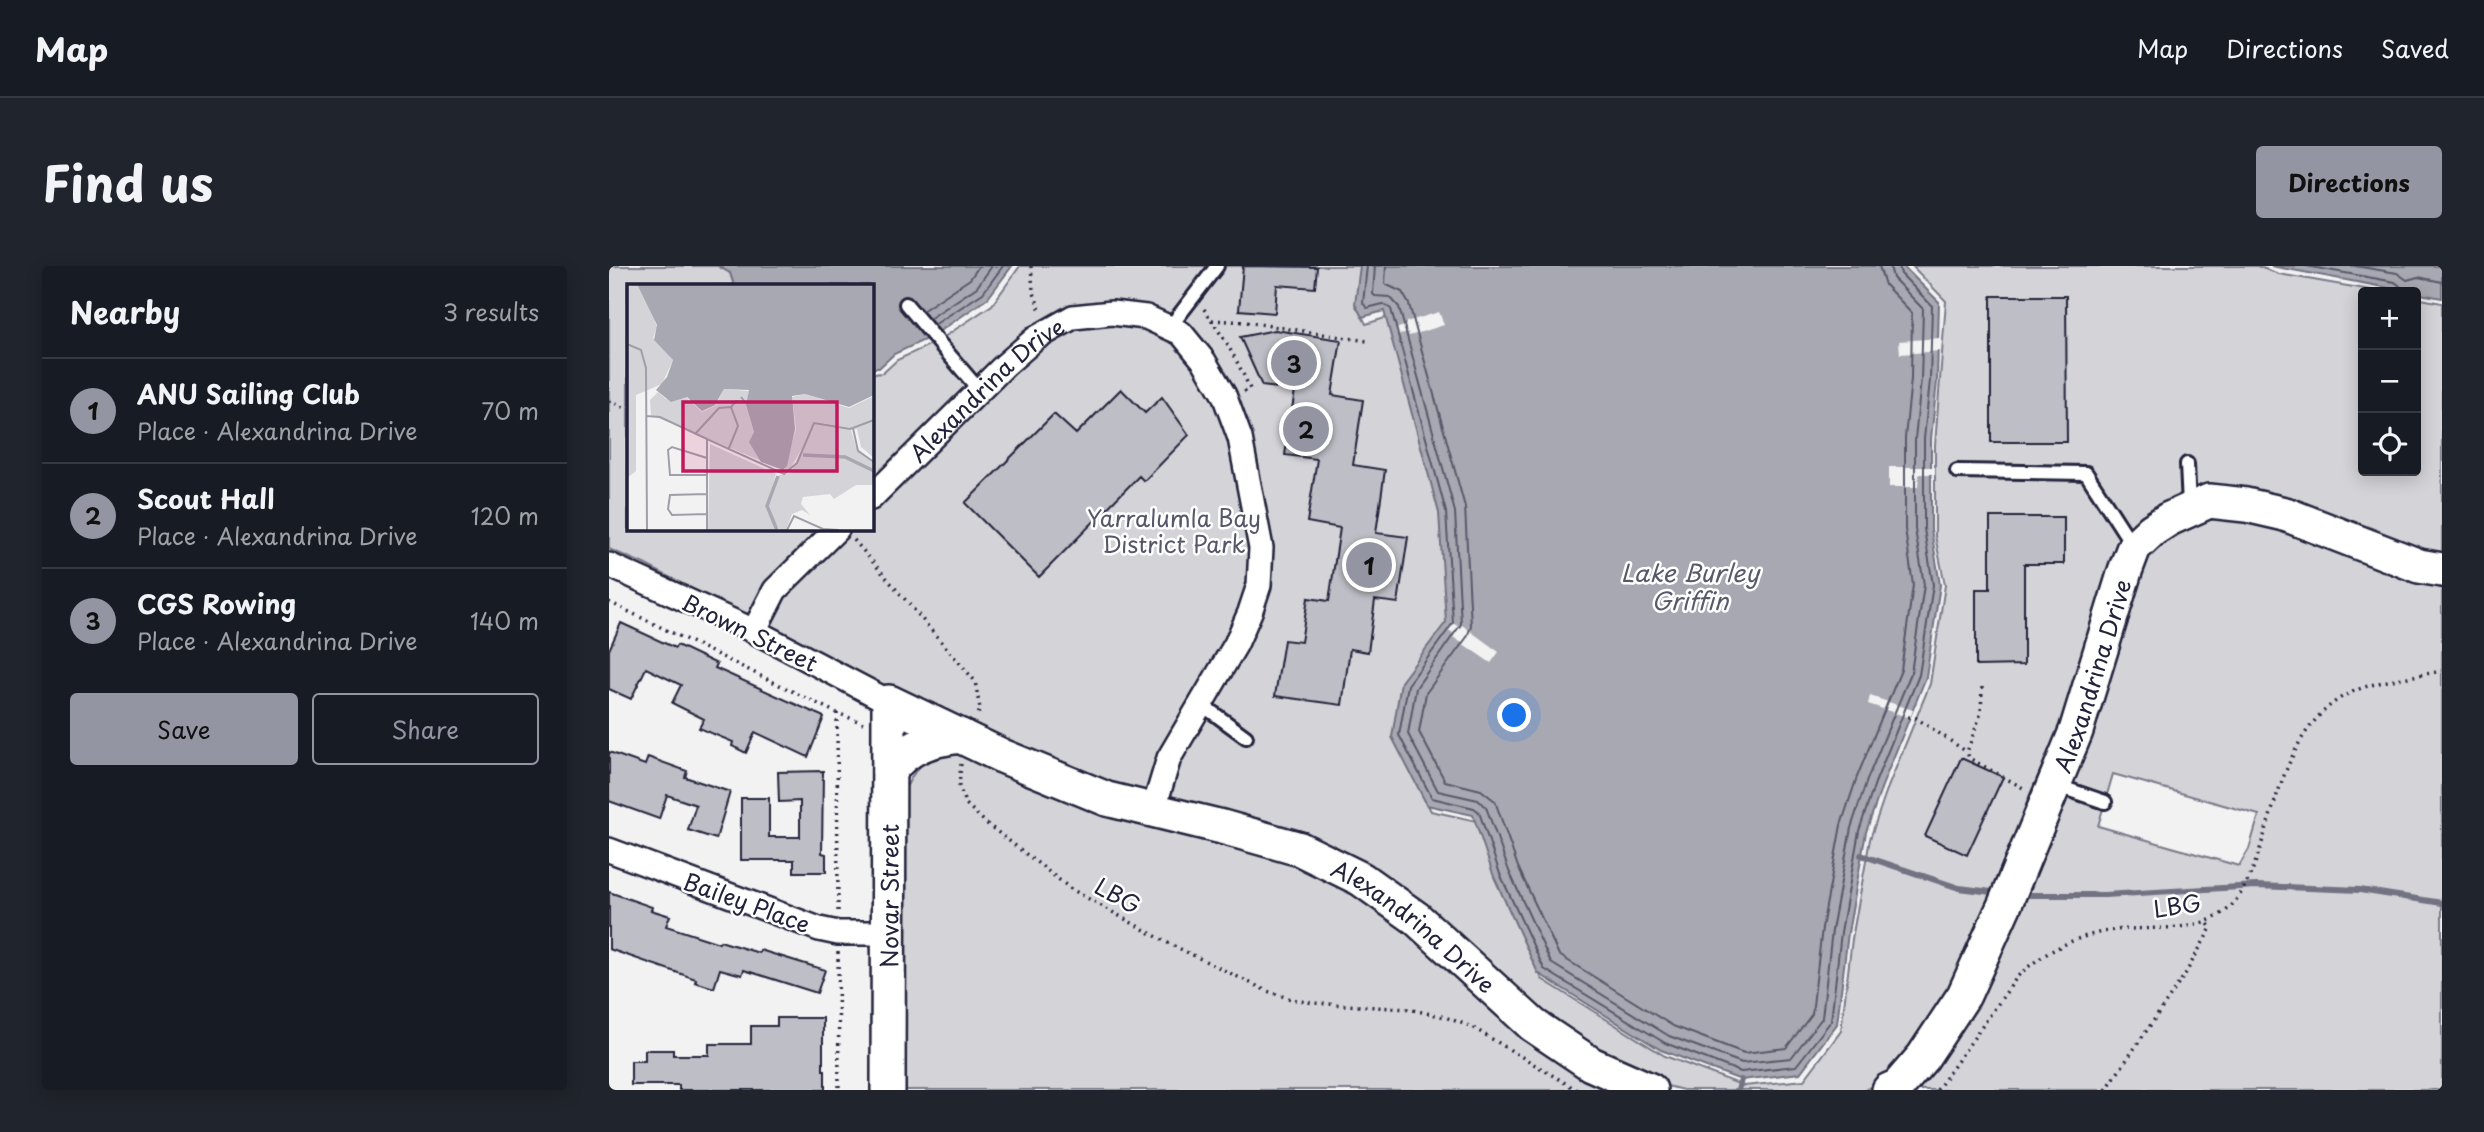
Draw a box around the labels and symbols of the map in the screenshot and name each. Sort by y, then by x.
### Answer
inset map [627,284,873,530]
street label: Alexandrina Drive [900,308,1070,469]
pin: 3 [1271,337,1317,389]
pin: 2 [1283,403,1329,455]
park label: Yarralumla Bay District Park [1087,500,1261,561]
pin: 1 [1346,539,1392,591]
water label: Lake Burley Griffin [1621,554,1761,618]
street label: Alexandrina Drive [2044,575,2139,777]
street label: Brown Street [676,584,824,680]
your location [1497,698,1531,732]
street label: Novar Street [871,824,906,968]
street label: Alexandrina Drive [1326,850,1504,1000]
street label: Bailey Place [679,863,815,941]
street label: LBG [1089,868,1147,922]
street label: LBG [2151,884,2203,926]

